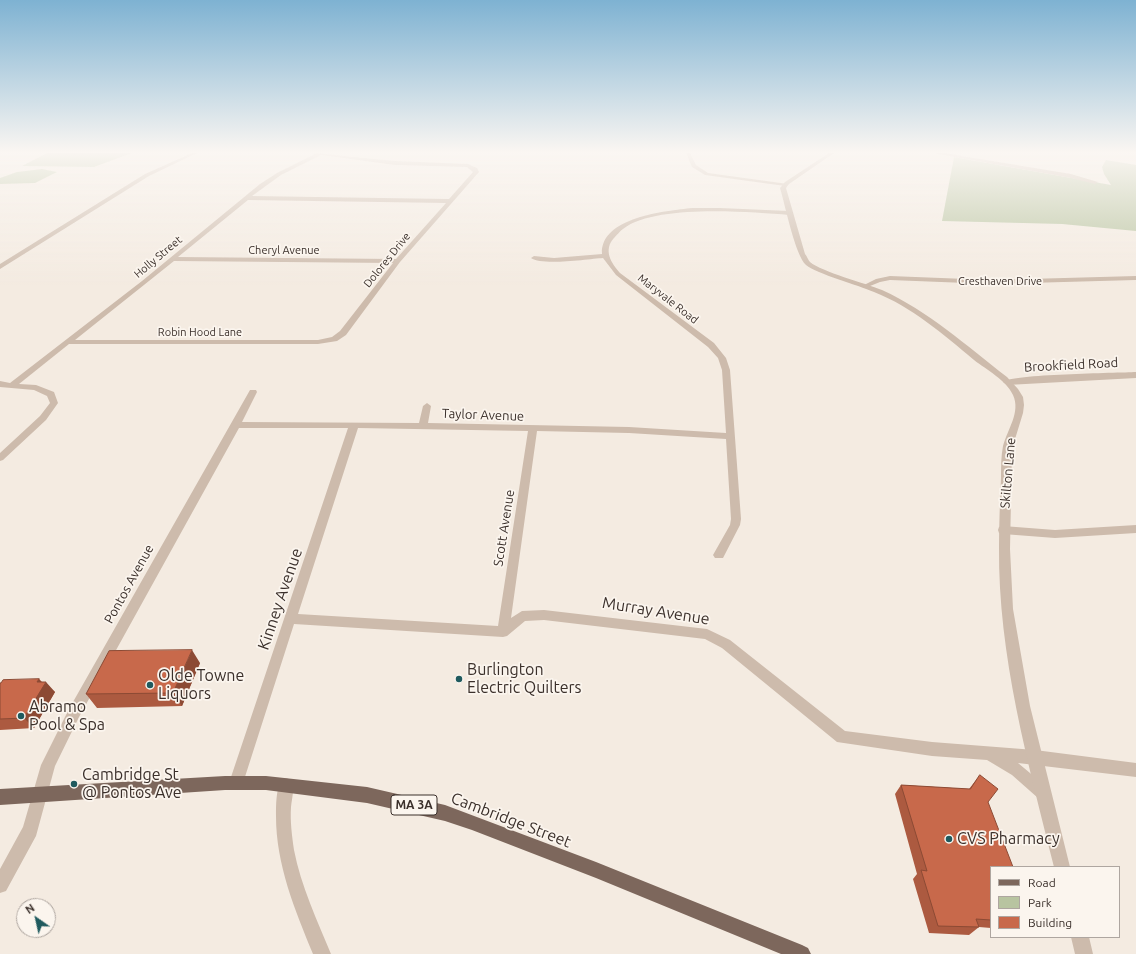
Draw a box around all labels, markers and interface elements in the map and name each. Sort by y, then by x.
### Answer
street label: Dolores Drive [361,230,413,290]
street label: Holly Street [131,233,185,281]
street label: Cheryl Avenue [248,243,320,257]
street label: Maryvale Road [635,271,701,327]
street label: Cresthaven Drive [958,274,1042,288]
street label: Robin Hood Lane [158,325,242,339]
street label: Brookfield Road [1024,355,1118,375]
street label: Taylor Avenue [442,406,524,424]
street label: Skilton Lane [997,437,1019,509]
street label: Scott Avenue [490,489,518,567]
street label: Pontos Avenue [101,542,157,626]
street label: Kinney Avenue [254,546,306,652]
street label: Murray Avenue [601,593,711,629]
place label: Burlington Electric Quilters [467,660,582,698]
place label: Olde Towne Liquors [158,666,244,704]
marker: Burlington Electric Quilters [454,674,464,684]
marker: Olde Towne Liquors [145,680,155,690]
place label: Abramo Pool & Spa [29,697,105,735]
marker: Abramo Pool & Spa [16,711,26,721]
place label: Cambridge St @ Pontos Ave [82,765,182,803]
marker: Cambridge St @ Pontos Ave [69,779,79,789]
street label: Cambridge Street [448,788,574,852]
road number: MA 3A [391,795,437,815]
place label: CVS Pharmacy [957,829,1060,849]
marker: CVS Pharmacy [944,834,954,844]
legend [990,866,1120,938]
text: Road [1028,876,1056,889]
text: Park [1028,896,1052,909]
north arrow [16,898,56,938]
text: N [23,902,37,916]
text: Building [1028,916,1072,929]

